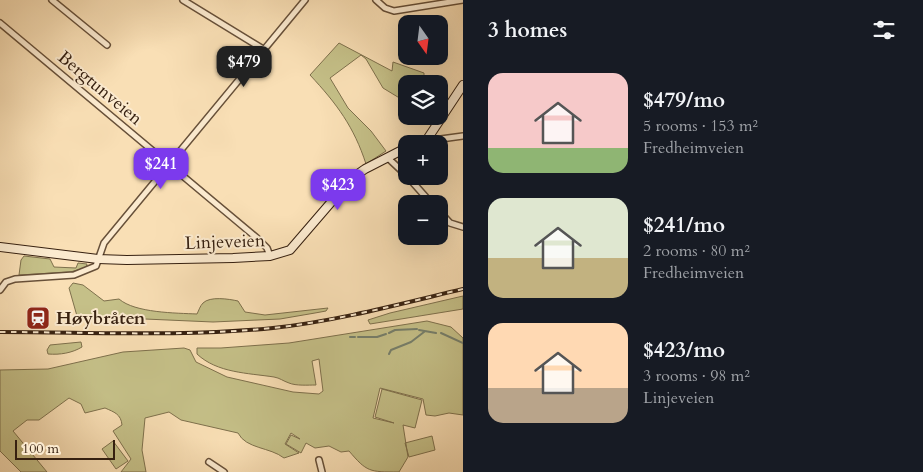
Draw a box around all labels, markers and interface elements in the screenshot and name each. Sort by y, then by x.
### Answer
north arrow [398,15,448,65]
map controls [398,15,448,245]
text: 3 homes [488,16,567,45]
icon: filters [870,16,898,44]
street label: Bergtunveien [52,45,148,131]
pin: $479 [214,46,274,88]
text: $479 [228,51,260,73]
button: layers [398,75,448,125]
text: $479/mo [643,86,725,115]
icon: home [528,93,588,153]
text: 5 rooms · 153 m² [643,115,758,137]
button: + [398,135,448,185]
text: Fredheimveien [643,137,744,159]
pin: $241 [131,148,191,190]
text: $241 [145,153,177,175]
pin: $423 [308,168,368,211]
text: $423 [322,174,354,196]
button: − [398,195,448,245]
text: $241/mo [643,211,725,240]
icon: home [528,218,588,278]
street label: Linjeveien [184,228,266,256]
text: 2 rooms · 80 m² [643,240,750,262]
text: Fredheimveien [643,262,744,284]
station icon: Høybråten [25,305,51,331]
place label: Høybråten [56,306,146,331]
text: $423/mo [643,336,725,365]
icon: home [528,343,588,403]
text: 3 rooms · 98 m² [643,365,750,387]
text: Linjeveien [643,387,714,409]
scale bar [15,437,115,460]
text: 100 m [22,439,59,458]

